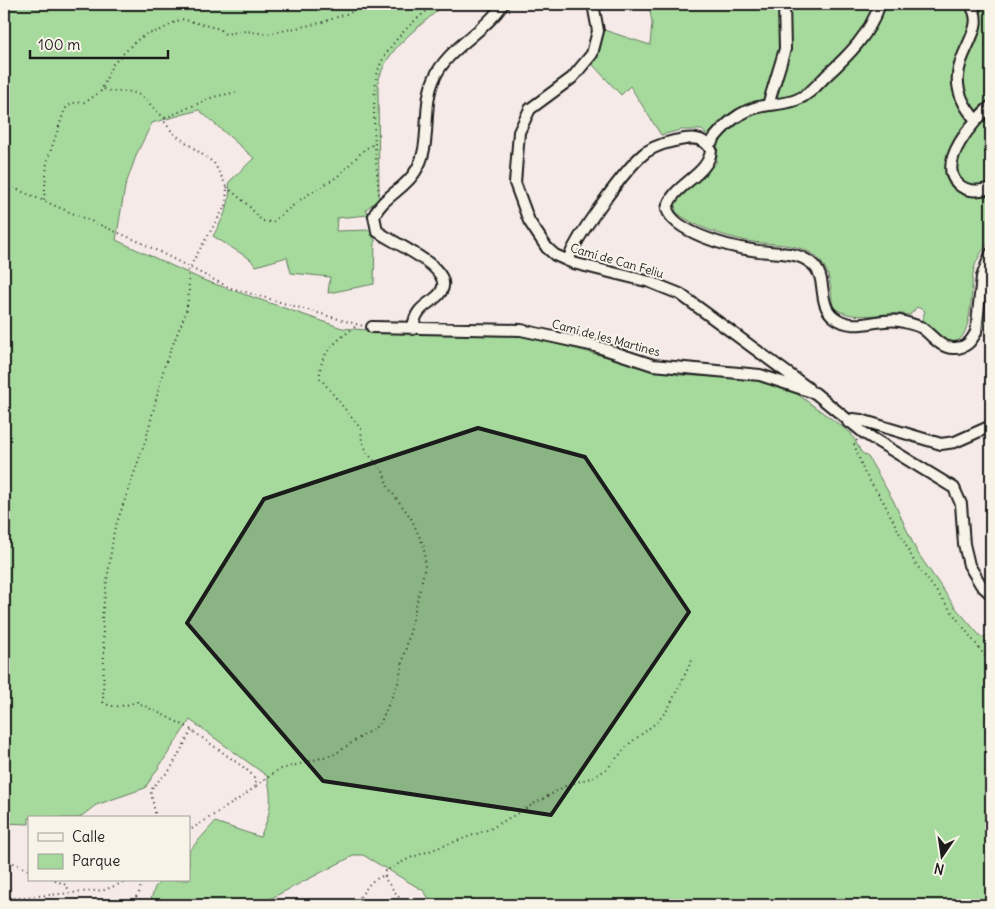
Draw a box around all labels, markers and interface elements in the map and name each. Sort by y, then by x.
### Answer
scale bar [30,28,168,60]
text: 100 m [38,35,80,54]
street label: Camí de Can Feliu [569,240,666,281]
street label: Camí de les Martines [550,316,662,359]
legend [28,816,190,882]
text: Calle [72,827,105,846]
north arrow [918,832,968,882]
text: Parque [72,851,120,870]
text: N [932,859,946,879]

